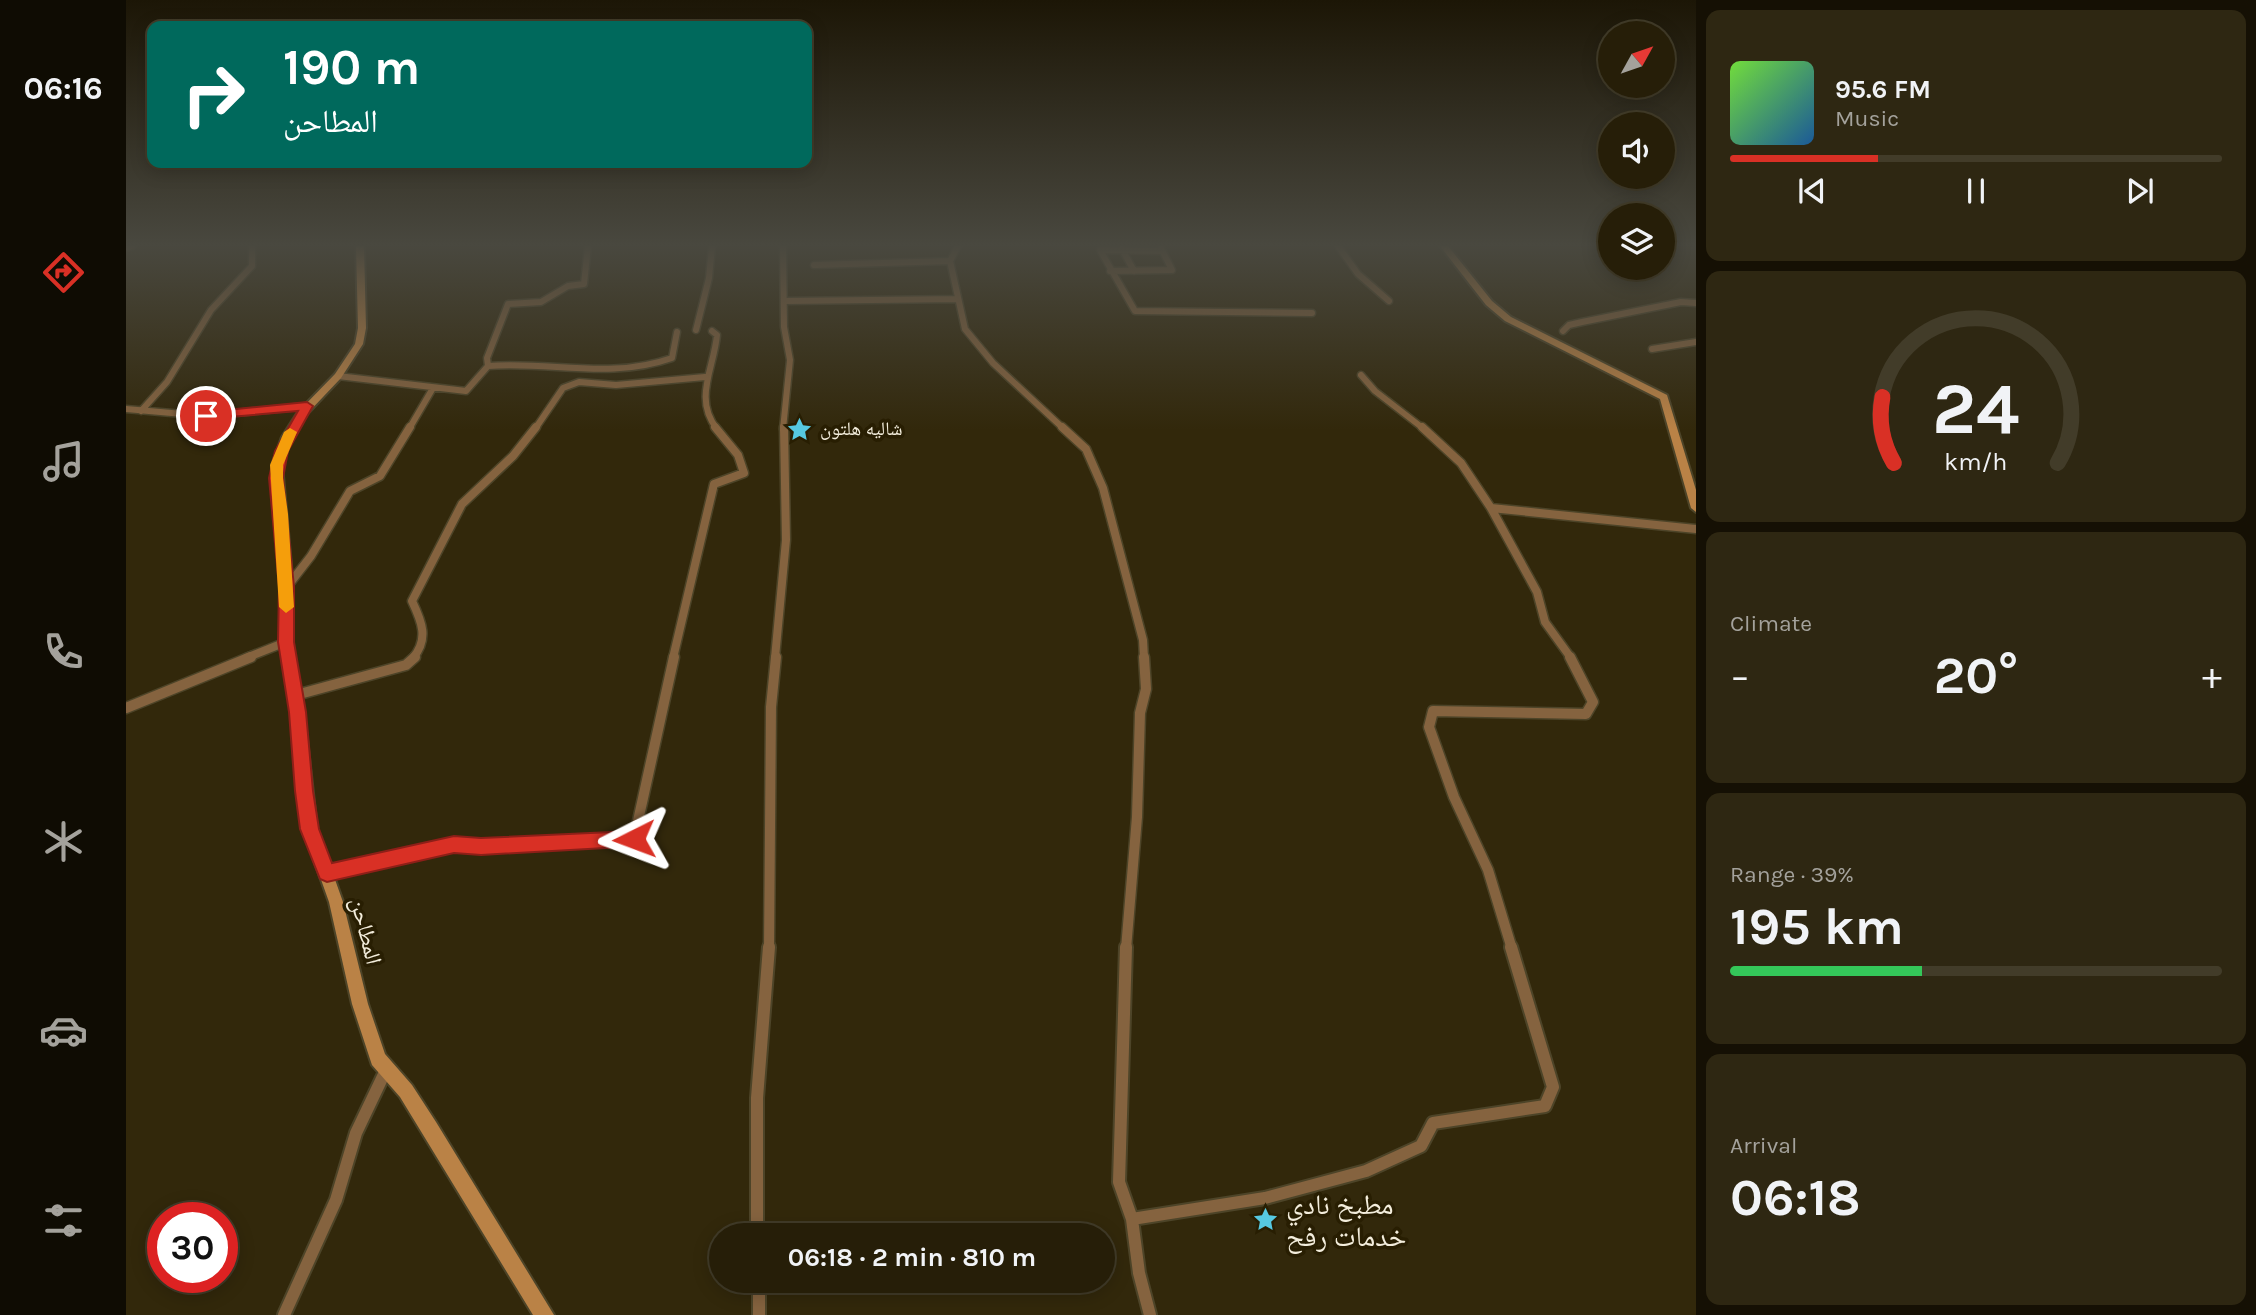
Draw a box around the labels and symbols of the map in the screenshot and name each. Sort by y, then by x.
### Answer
north arrow [1598,21,1675,98]
pin [176,386,236,446]
place icon: شاليه هلتون [786,415,814,443]
place label: شاليه هلتون [820,418,902,440]
position arrow [597,802,671,876]
street label: المطاحن [345,895,387,967]
place label: مطبخ نادي خدمات رفح [1286,1188,1406,1254]
speed limit sign: 30 [147,1202,238,1293]
place icon: مطبخ نادي خدمات رفح [1252,1206,1280,1234]

